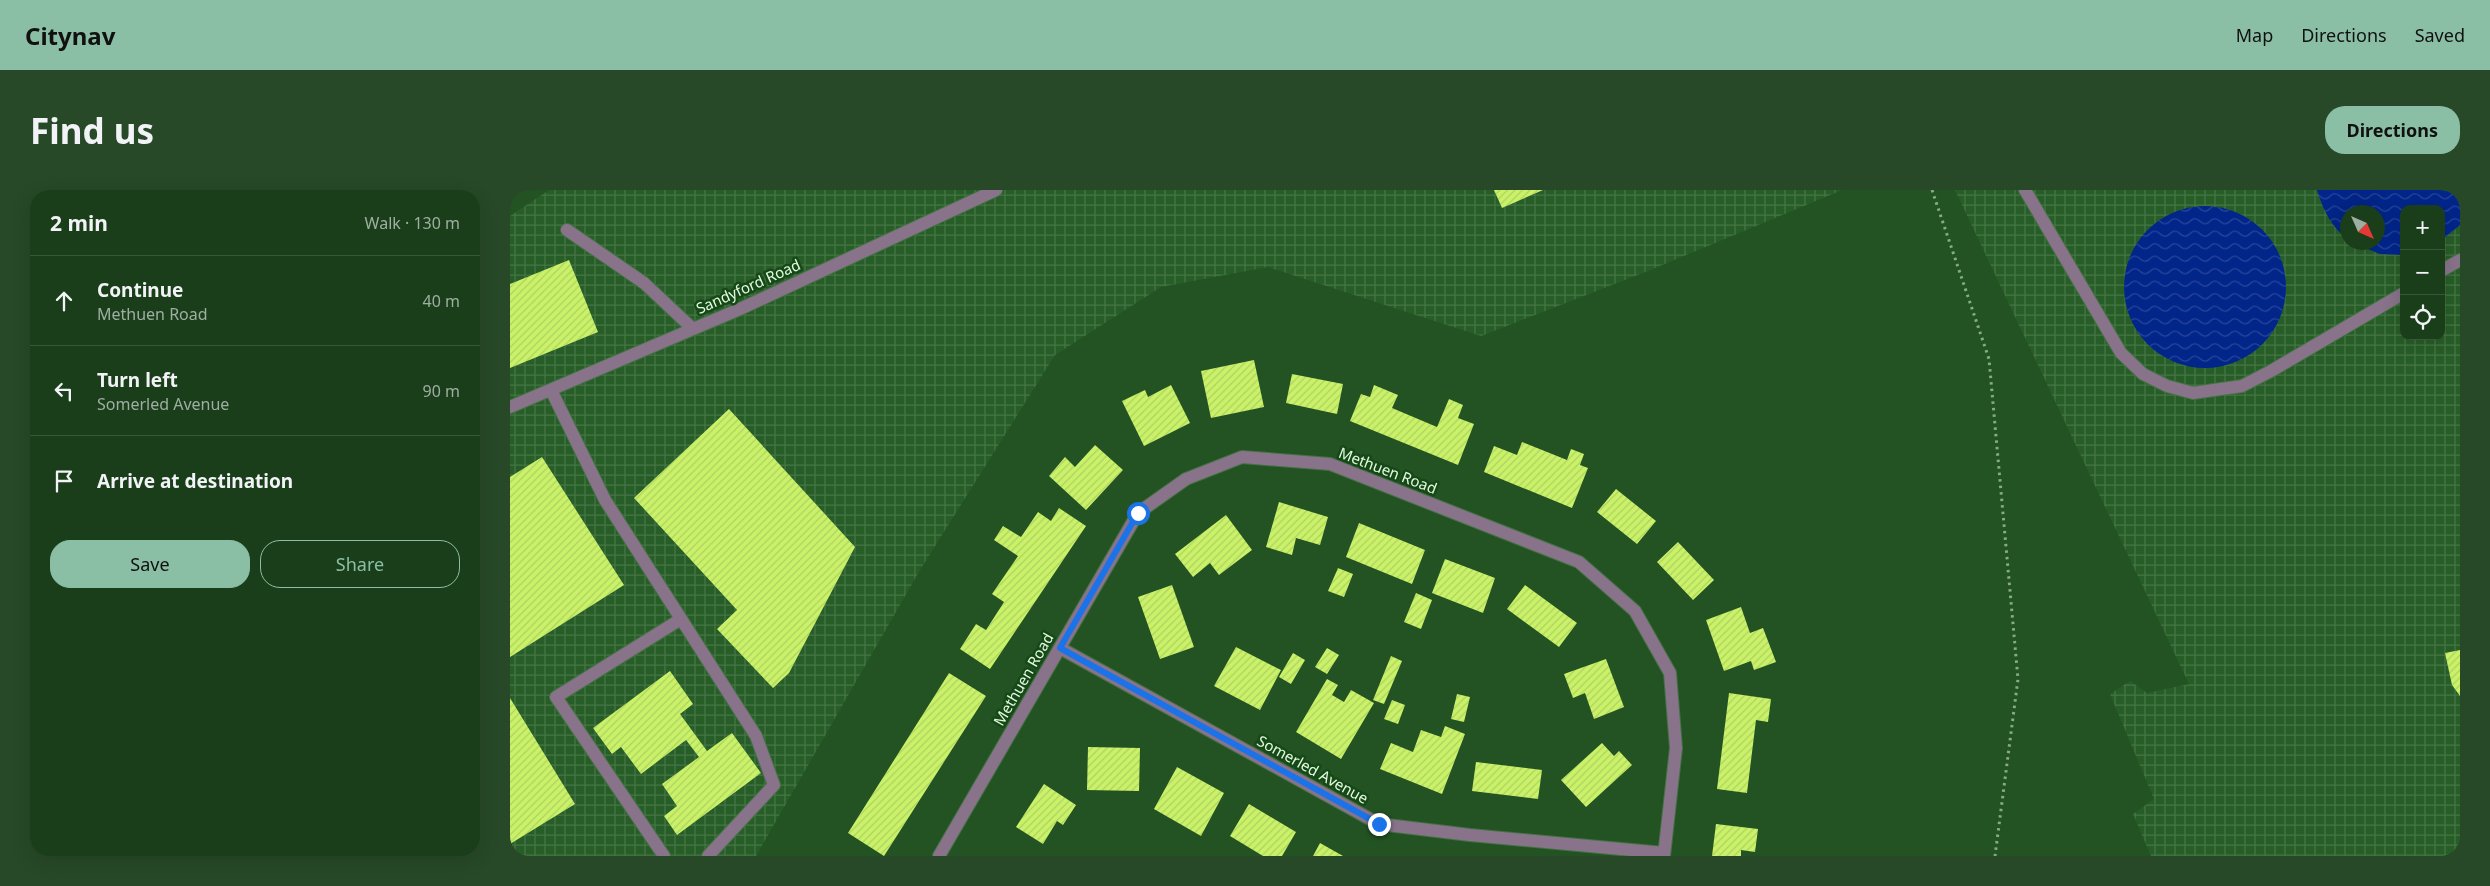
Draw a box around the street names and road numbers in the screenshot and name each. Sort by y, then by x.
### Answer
street label: Sandyford Road [693,254,803,318]
street label: Methuen Road [1336,442,1440,498]
street label: Methuen Road [988,629,1058,729]
street label: Somerled Avenue [1254,730,1372,808]

